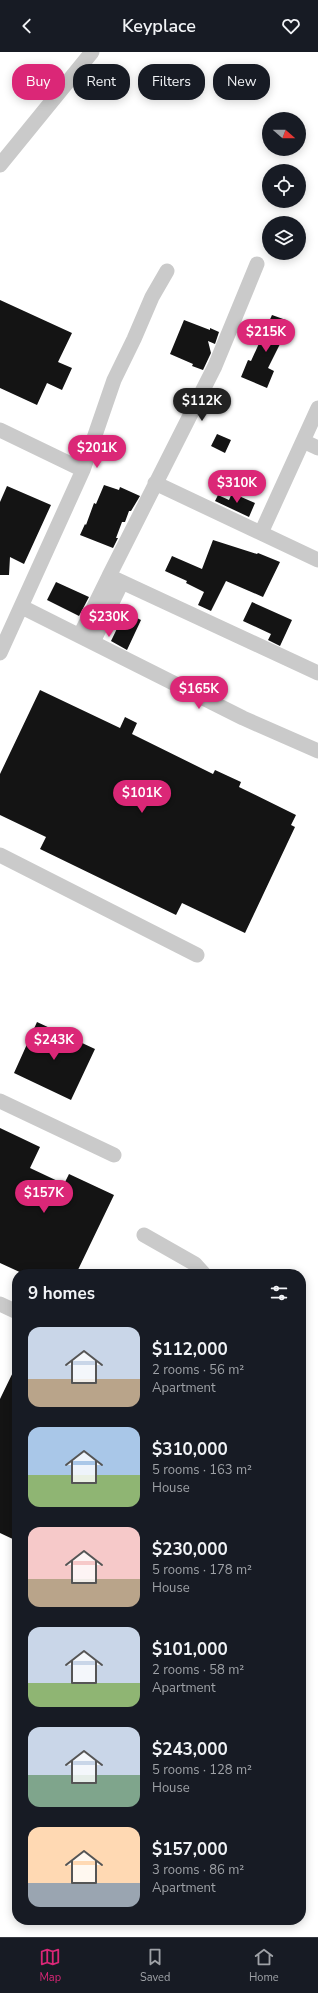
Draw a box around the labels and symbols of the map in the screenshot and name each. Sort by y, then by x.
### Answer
north arrow [262,112,306,156]
pin: $215K [238,319,294,353]
pin: $112K [174,388,230,422]
pin: $201K [69,435,125,469]
pin: $310K [209,470,265,504]
pin: $230K [81,604,137,638]
pin: $165K [171,676,227,710]
pin: $101K [114,780,170,814]
pin: $243K [26,1027,82,1061]
pin: $157K [16,1180,72,1214]

